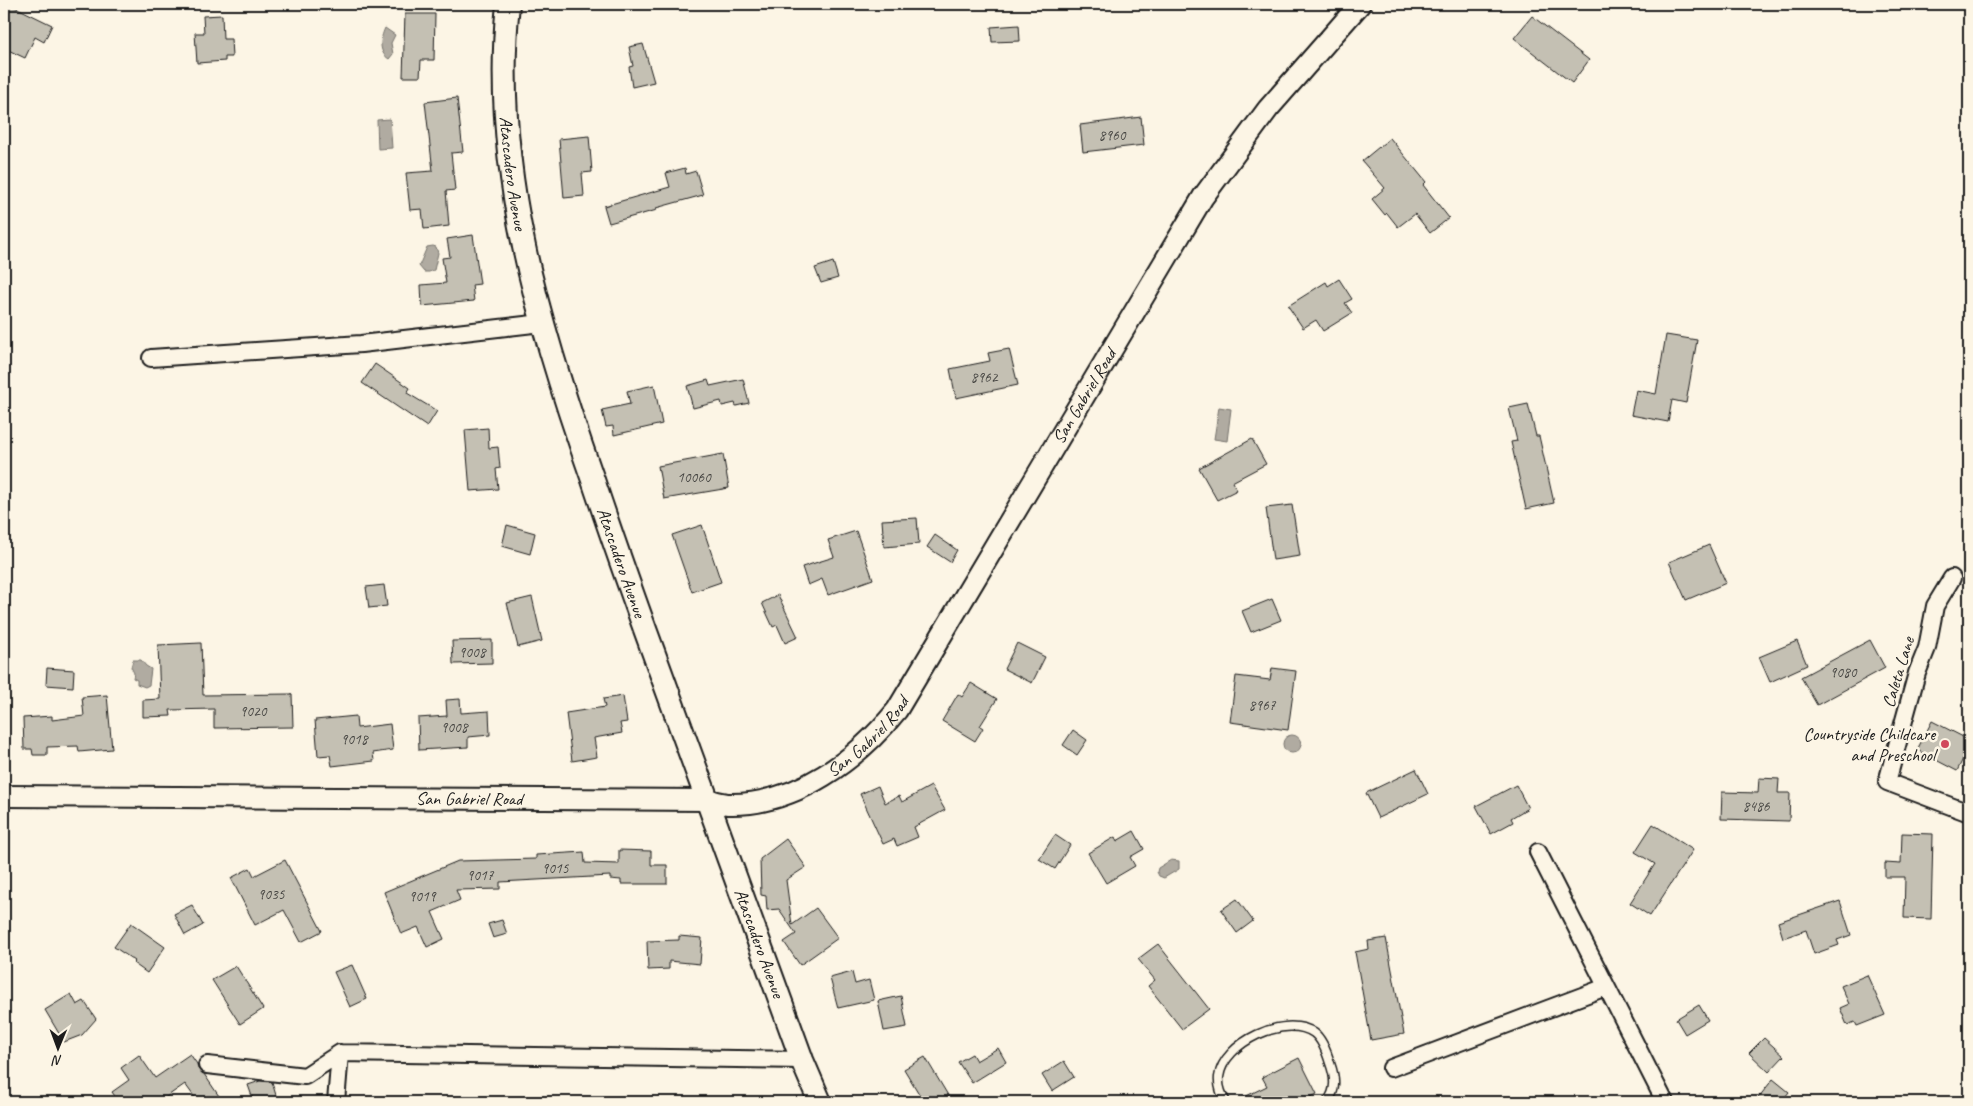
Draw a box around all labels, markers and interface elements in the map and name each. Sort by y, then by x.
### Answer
street label: Atascadero Avenue [495,116,532,233]
house number: 8960 [1098,126,1127,145]
street label: San Gabriel Road [1048,342,1123,447]
house number: 8962 [970,368,999,387]
house number: 10060 [677,468,712,487]
street label: Atascadero Avenue [592,505,651,621]
street label: Caleta Lane [1877,633,1919,710]
house number: 9008 [458,643,487,662]
house number: 9080 [1829,663,1858,682]
street label: San Gabriel Road [823,690,915,782]
house number: 8967 [1248,696,1277,715]
house number: 9020 [239,702,268,721]
house number: 9008 [440,718,469,737]
place label: Countryside Childcare and Preschool [1804,723,1938,766]
house number: 9018 [340,730,369,749]
marker: Countryside Childcare and Preschool [1939,738,1951,750]
street label: San Gabriel Road [416,787,525,810]
house number: 8486 [1742,797,1771,816]
house number: 9015 [541,859,570,878]
house number: 9017 [466,866,495,885]
house number: 9035 [257,885,286,904]
street label: Atascadero Avenue [730,886,790,1002]
house number: 9019 [408,887,437,906]
north arrow [32,1024,82,1074]
text: N [51,1052,62,1069]

